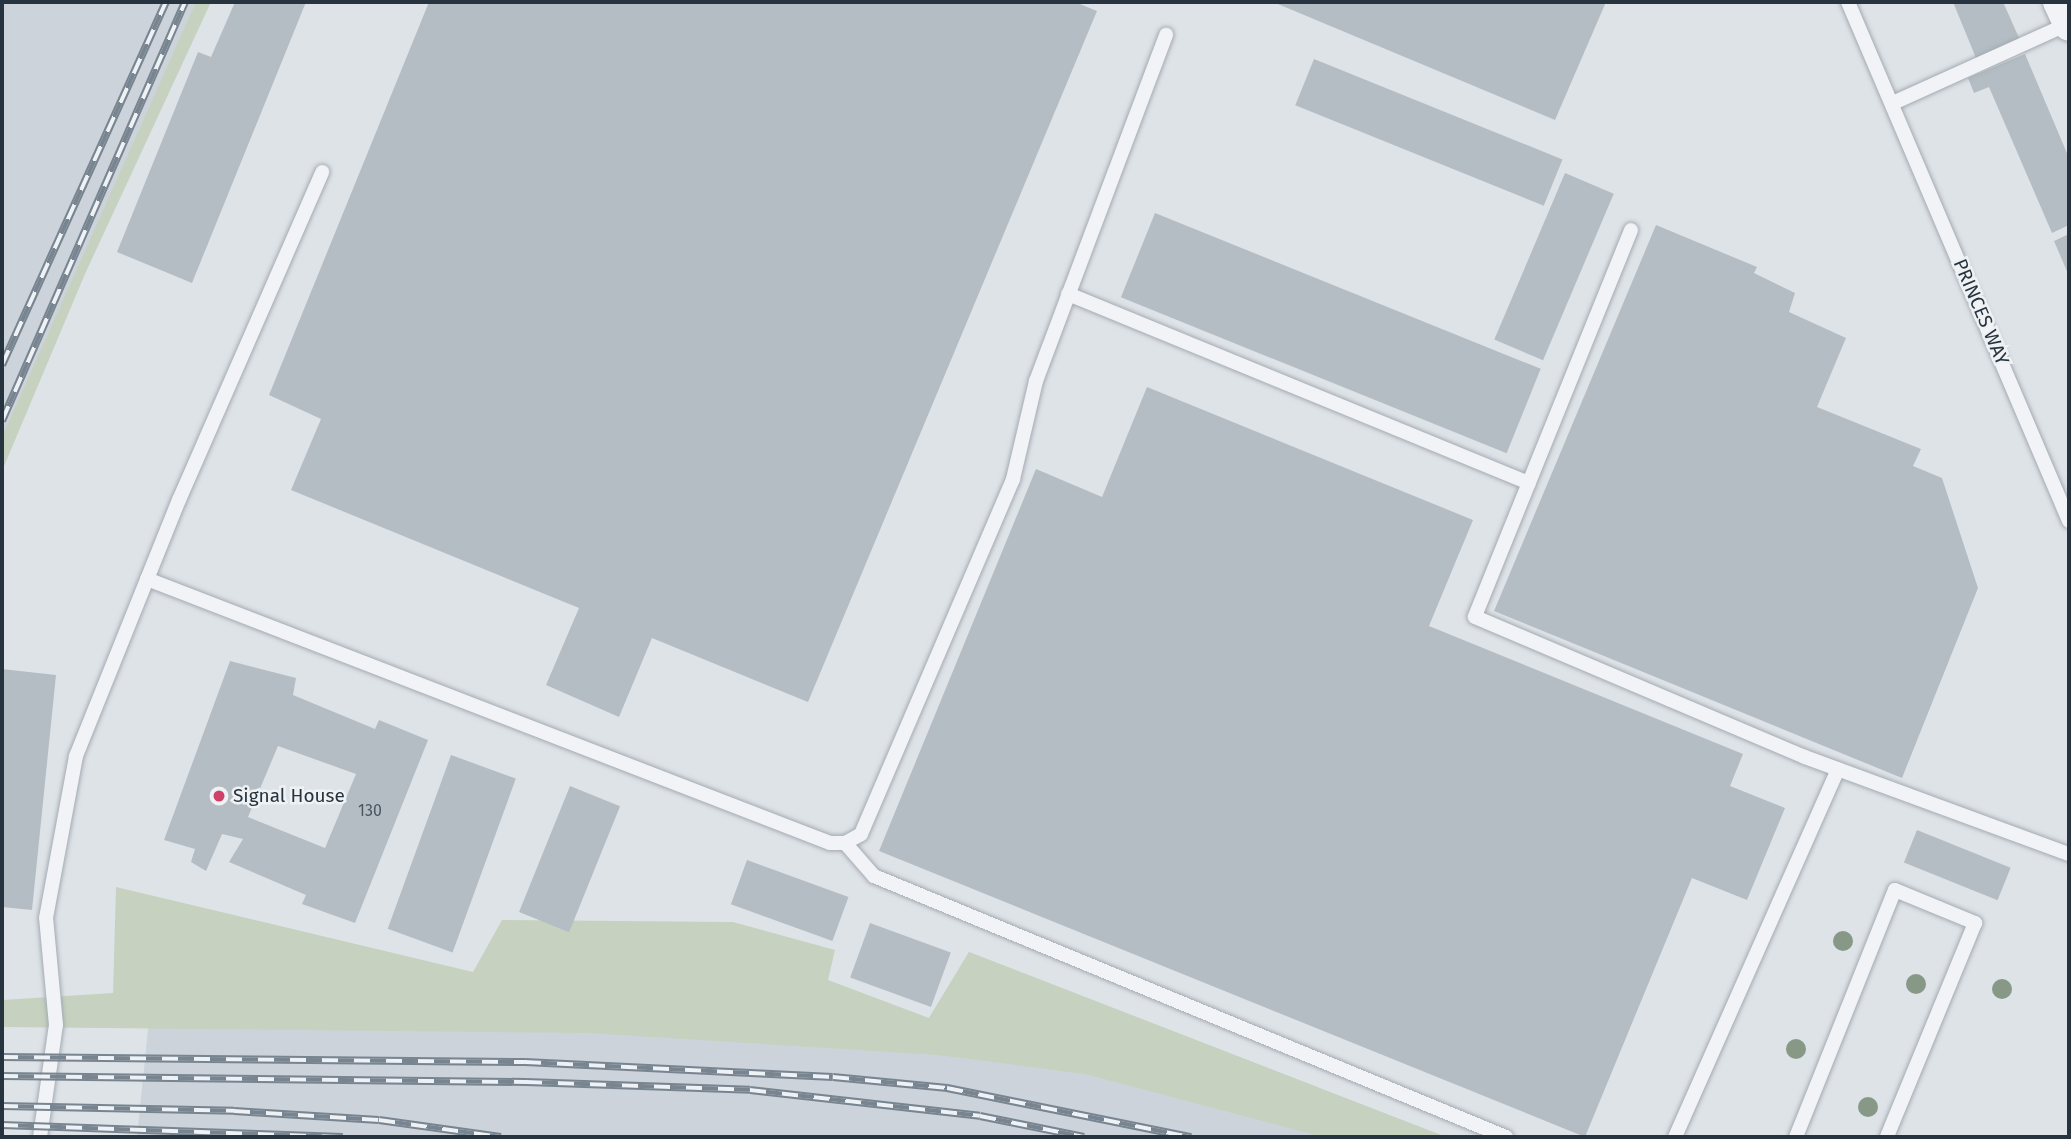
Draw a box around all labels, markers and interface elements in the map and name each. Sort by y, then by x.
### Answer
street label: PRINCES WAY [1948,255,2014,369]
place label: Signal House [233,785,345,807]
marker: Signal House [211,788,227,804]
house number: 130 [358,801,382,821]

